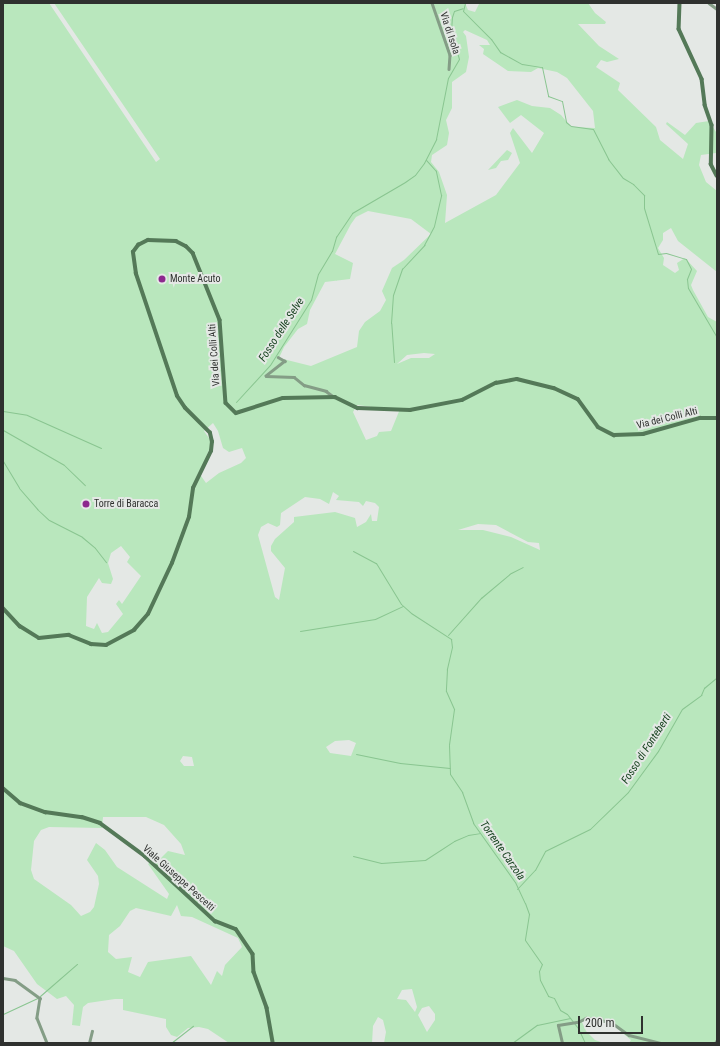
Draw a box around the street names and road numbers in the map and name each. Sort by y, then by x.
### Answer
street label: Via di Isola [438,10,462,56]
street label: Via dei Colli Alti [206,323,222,387]
street label: Via dei Colli Alti [635,405,699,431]
street label: Viale Giuseppe Pescetti [140,842,218,914]

